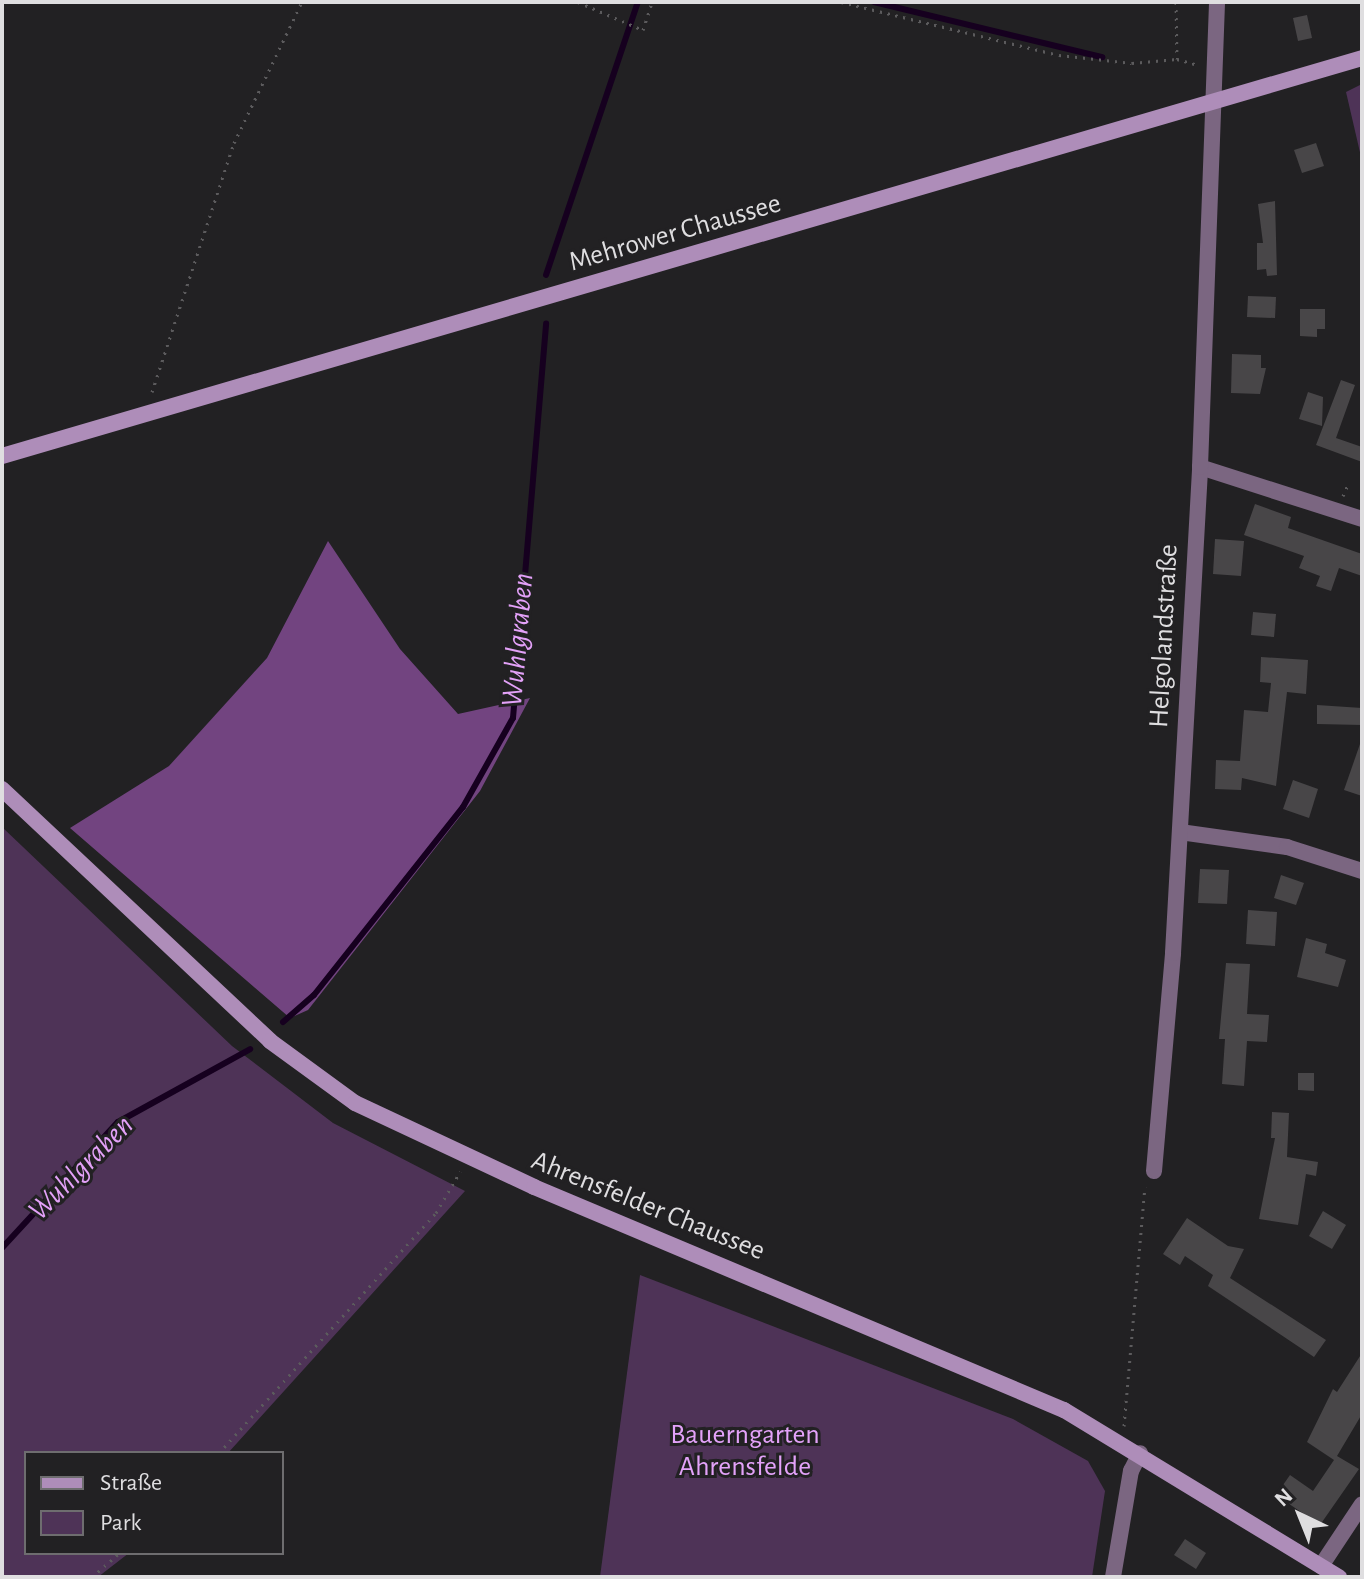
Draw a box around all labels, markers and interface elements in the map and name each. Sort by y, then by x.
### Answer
street label: Mehrower Chaussee [565,187,785,279]
street label: Helgolandstraße [1142,543,1186,729]
water label: Wuhlgraben [494,572,542,708]
water label: Wuhlgraben [21,1108,141,1228]
street label: Ahrensfelder Chaussee [526,1144,770,1268]
park label: Bauerngarten Ahrensfelde [670,1418,820,1484]
legend [24,1451,284,1555]
text: Straße [100,1471,162,1495]
north arrow [1260,1475,1340,1555]
text: N [1271,1484,1297,1511]
text: Park [100,1511,141,1535]

